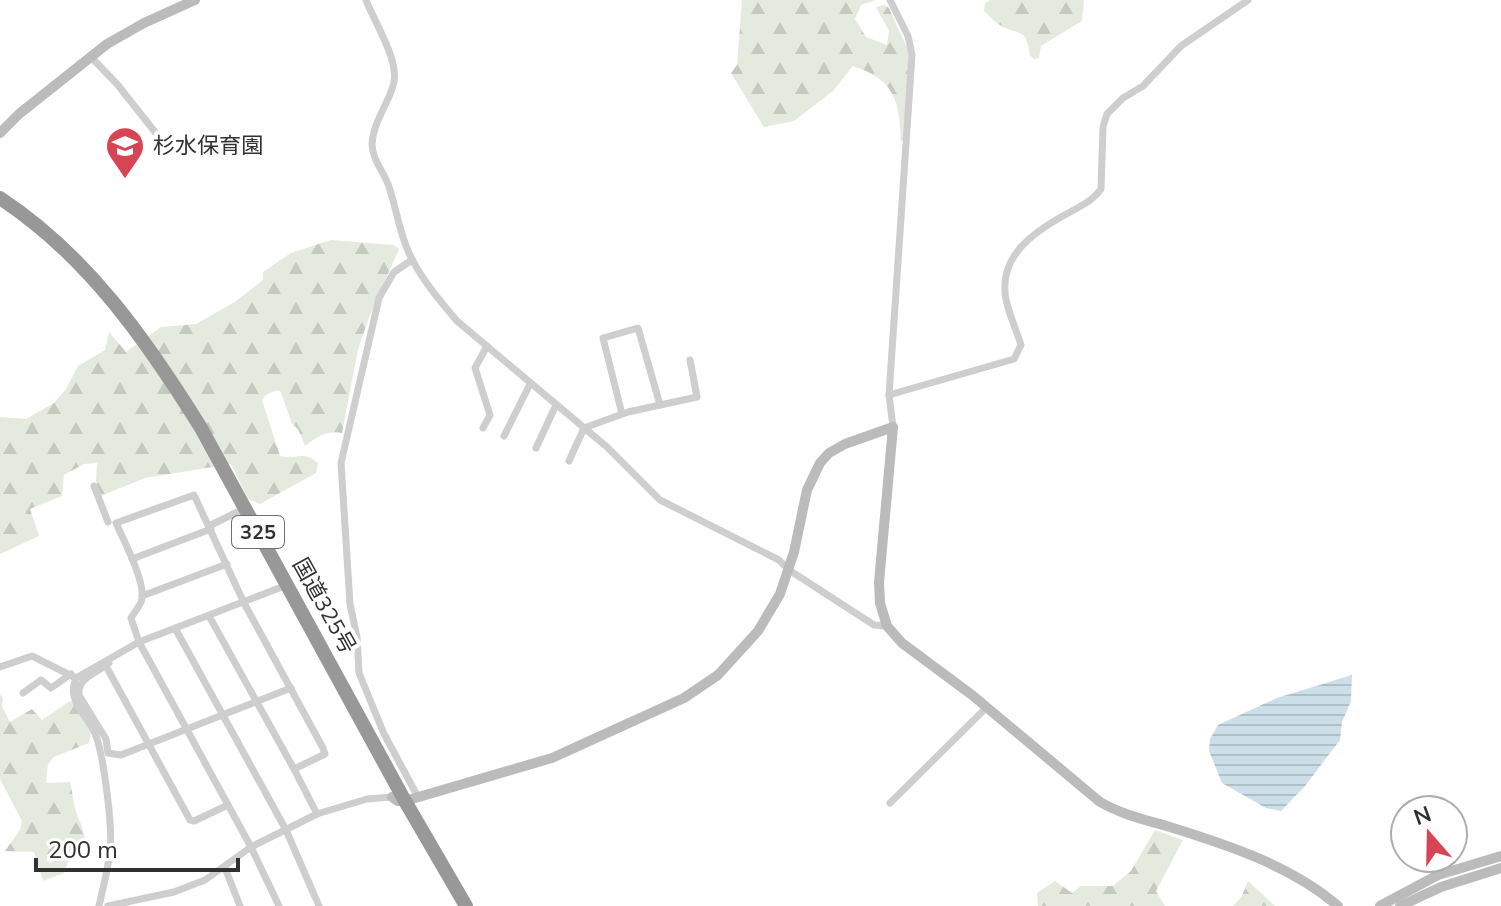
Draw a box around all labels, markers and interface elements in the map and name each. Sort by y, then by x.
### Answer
school or university icon: 杉水保育園 [104,125,146,180]
place label: 杉水保育園 [153,131,263,161]
road number: 325 [232,516,284,548]
street label: 国道325号 [285,553,363,659]
north arrow [1389,794,1469,874]
text: N [1410,799,1435,833]
scale bar [36,822,238,872]
text: 200 m [48,834,118,866]

